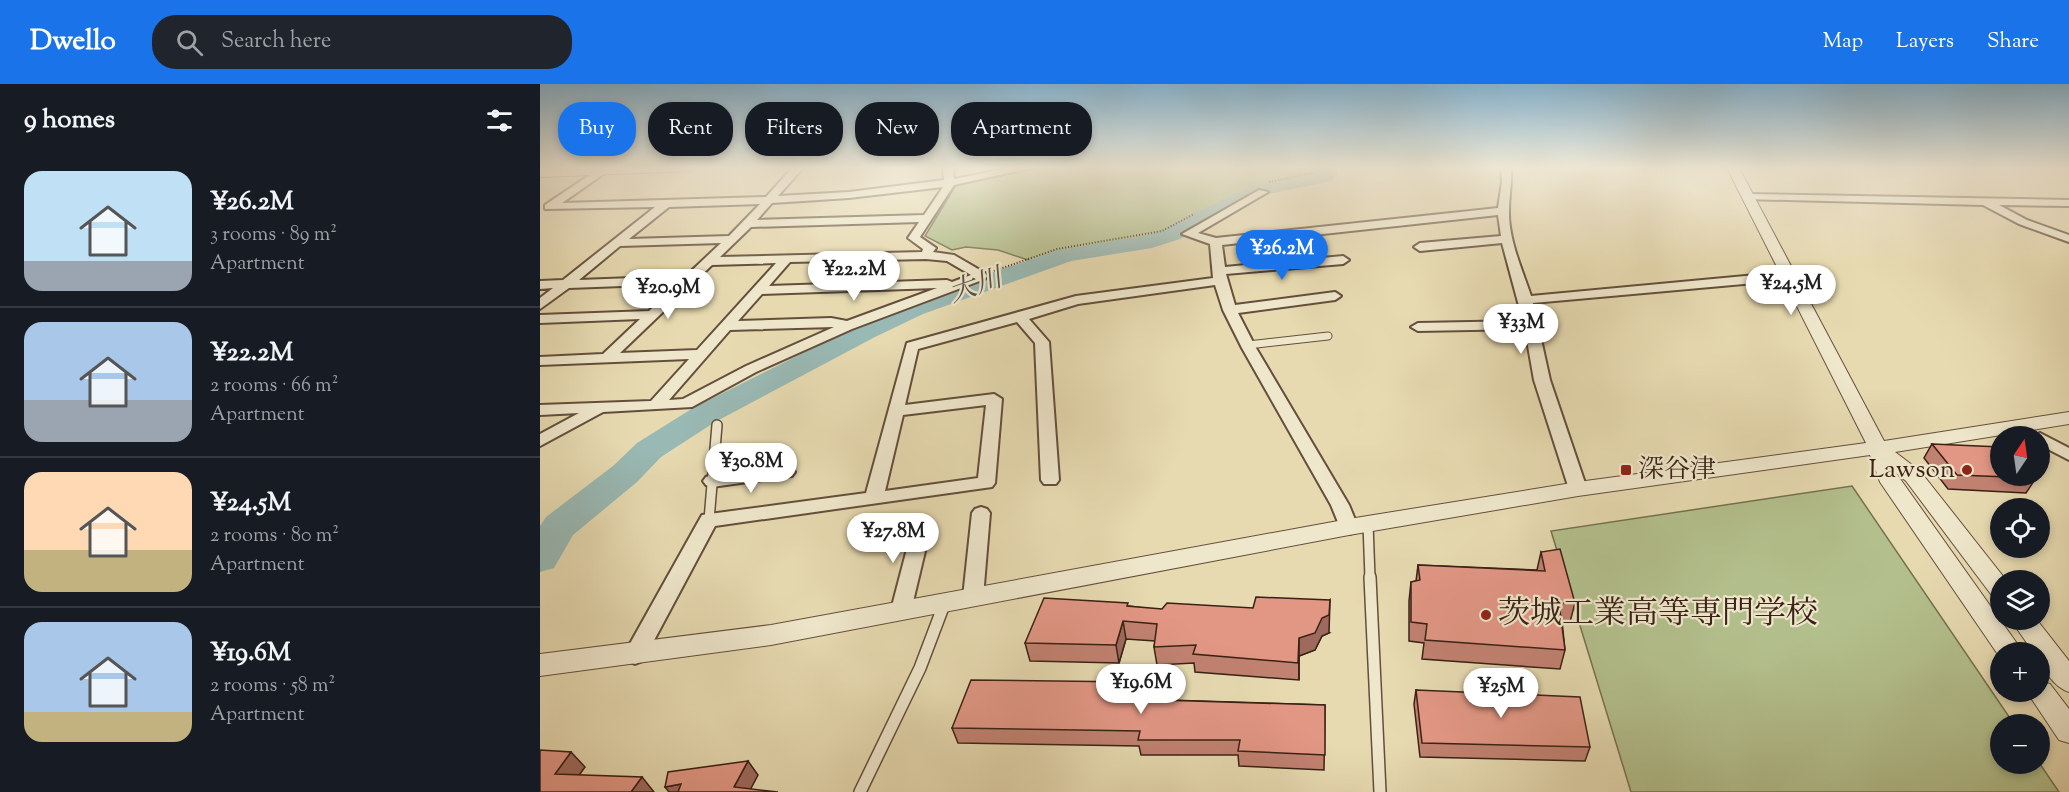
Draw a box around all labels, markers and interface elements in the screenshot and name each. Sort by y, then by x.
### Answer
search box [152,15,572,69]
text: Dwello [30,22,116,62]
icon: search [173,26,206,59]
text: Search here [221,26,331,58]
text: Map [1823,27,1863,57]
text: Layers [1896,27,1954,57]
text: Share [1987,27,2039,57]
text: 9 homes [24,102,115,139]
chip: Buy [558,102,636,156]
chip: Rent [648,102,733,156]
chip: Filters [745,102,843,156]
chip: New [855,102,939,156]
chip: Apartment [951,102,1092,156]
icon: filters [483,104,516,137]
text: ¥26.2M [210,184,294,221]
icon: home [72,195,144,267]
text: 3 rooms · 89 m² [210,221,337,250]
pin: ¥26.2M [1233,230,1331,281]
text: ¥26.2M [1250,235,1314,264]
text: Apartment [210,250,305,279]
pin: ¥22.2M [805,251,903,302]
text: ¥22.2M [822,256,886,285]
water label: 大川 [944,259,1011,314]
pin: ¥24.5M [1742,265,1840,316]
pin: ¥20.9M [619,269,717,320]
text: ¥24.5M [1760,270,1822,299]
text: ¥20.9M [636,274,700,303]
pin: ¥33M [1485,304,1557,355]
text: ¥33M [1497,309,1545,338]
text: ¥22.2M [210,335,293,372]
icon: home [72,346,144,418]
text: 2 rooms · 66 m² [210,372,338,401]
text: Apartment [210,401,305,430]
north arrow [1990,426,2050,486]
map controls [1990,426,2050,774]
pin: ¥30.8M [702,443,800,494]
text: ¥30.8M [719,448,783,477]
place label: 深谷津 [1638,452,1716,489]
place label: Lawson [1868,452,1955,489]
marker: 深谷津 [1619,463,1633,477]
marker: Lawson [1960,463,1974,477]
text: ¥24.5M [210,485,291,522]
icon: home [72,496,144,568]
button: locate [1990,498,2050,558]
pin: ¥27.8M [844,513,942,564]
text: ¥27.8M [861,518,925,547]
text: 2 rooms · 80 m² [210,522,339,551]
text: Apartment [210,551,305,580]
button: layers [1990,570,2050,630]
place label: 茨城工業高等専門学校 [1498,592,1818,638]
marker: 茨城工業高等専門学校 [1479,608,1493,622]
text: ¥19.6M [210,635,291,672]
button: + [1990,642,2050,702]
icon: home [72,646,144,718]
pin: ¥19.6M [1092,664,1190,715]
pin: ¥25M [1465,668,1537,719]
text: ¥19.6M [1110,669,1172,698]
text: 2 rooms · 58 m² [210,672,335,701]
text: ¥25M [1477,673,1525,702]
text: Apartment [210,701,305,730]
button: − [1990,714,2050,774]

